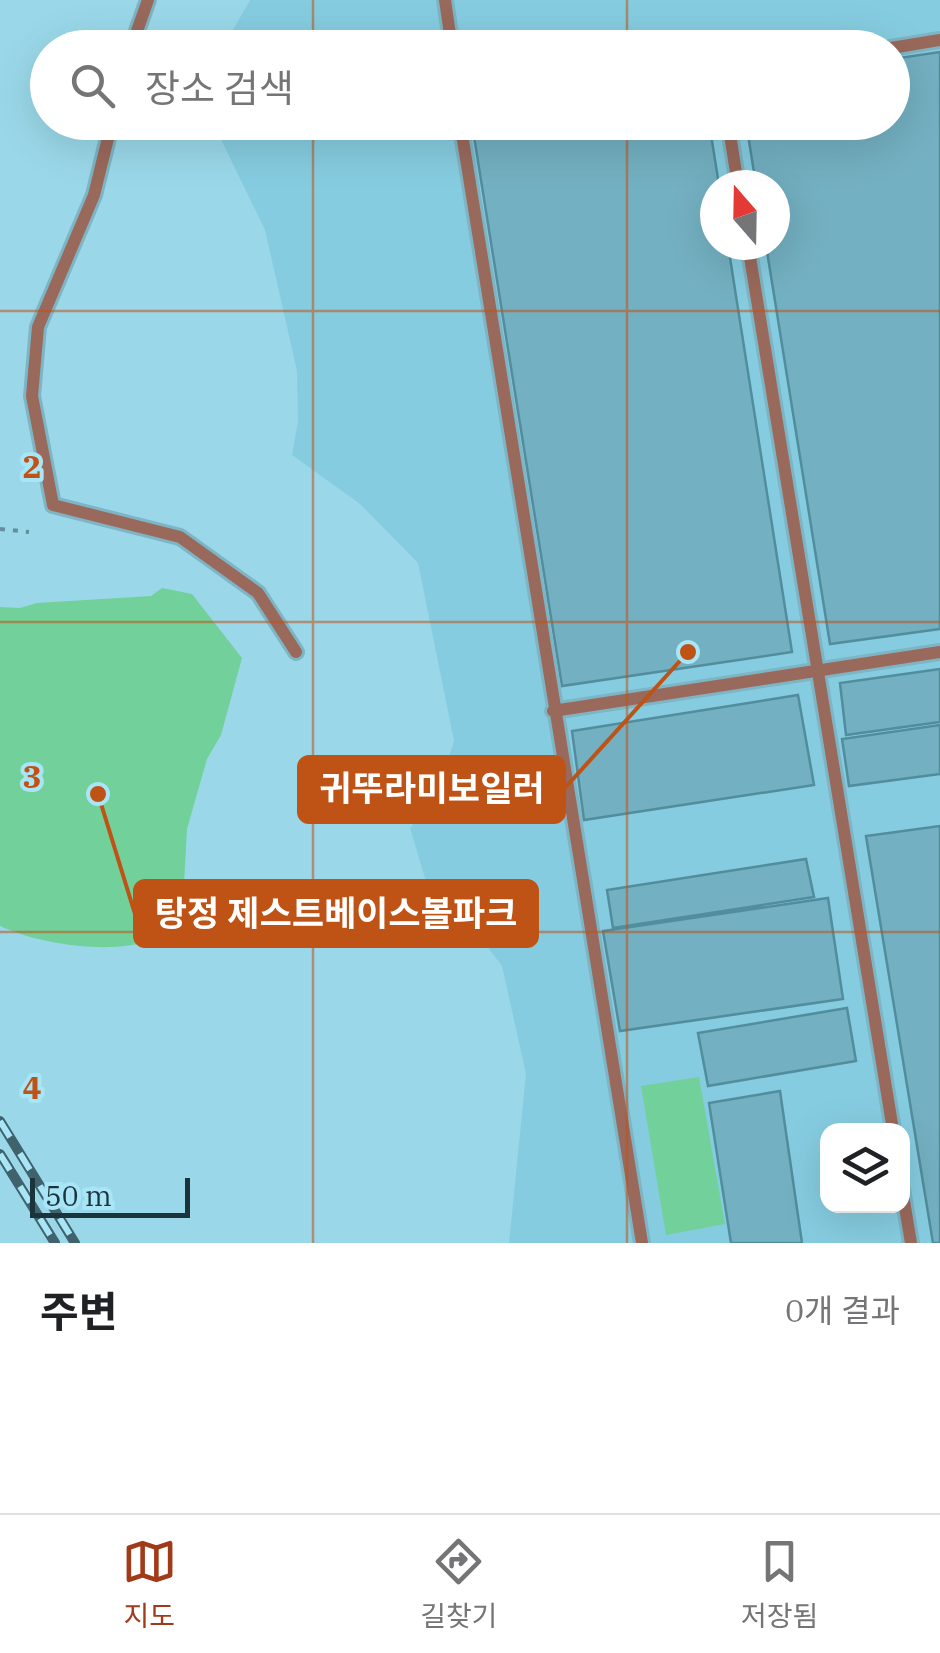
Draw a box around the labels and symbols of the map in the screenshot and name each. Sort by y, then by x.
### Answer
north arrow [700,170,790,260]
text: 2 [22,445,42,487]
text: 3 [22,755,42,797]
callout: 귀뚜라미보일러 [299,757,564,822]
text: 귀뚜라미보일러 [319,765,545,811]
callout: 탕정 제스트베이스볼파크 [135,881,537,946]
text: 탕정 제스트베이스볼파크 [155,890,517,936]
text: 4 [22,1066,42,1108]
scale bar [30,1173,190,1218]

